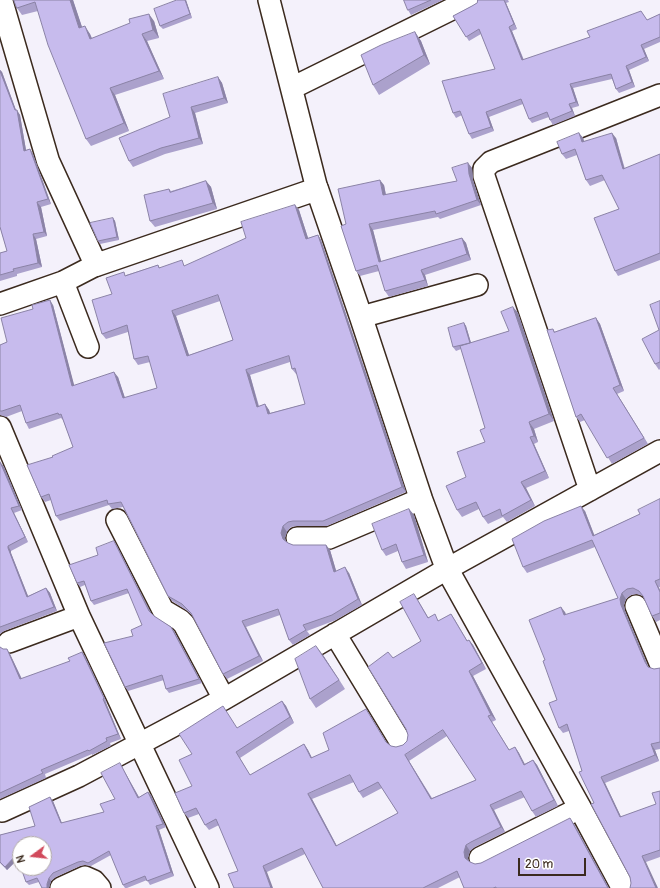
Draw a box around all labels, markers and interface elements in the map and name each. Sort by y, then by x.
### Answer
north arrow [12,836,52,876]
scale bar [520,850,588,876]
text: N [14,854,28,864]
text: 20 m [525,857,553,872]

